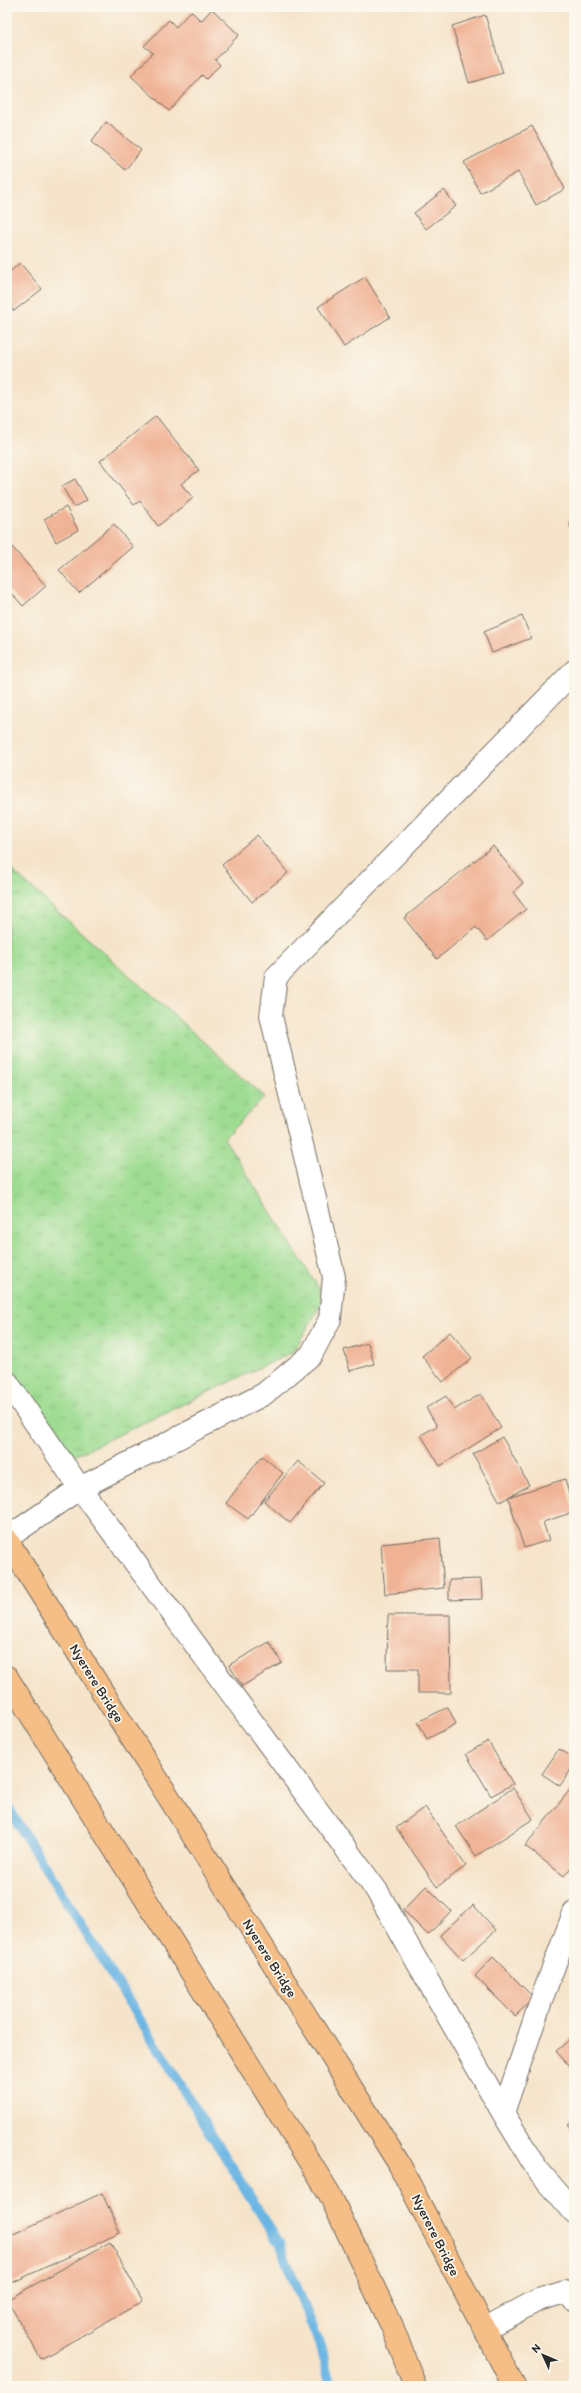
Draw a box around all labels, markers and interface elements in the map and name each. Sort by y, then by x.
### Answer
street label: Nyerere Bridge [66,1641,128,1726]
street label: Nyerere Bridge [239,1916,301,2001]
street label: Nyerere Bridge [408,2191,464,2279]
north arrow [523,2335,563,2375]
text: N [529,2341,543,2356]

